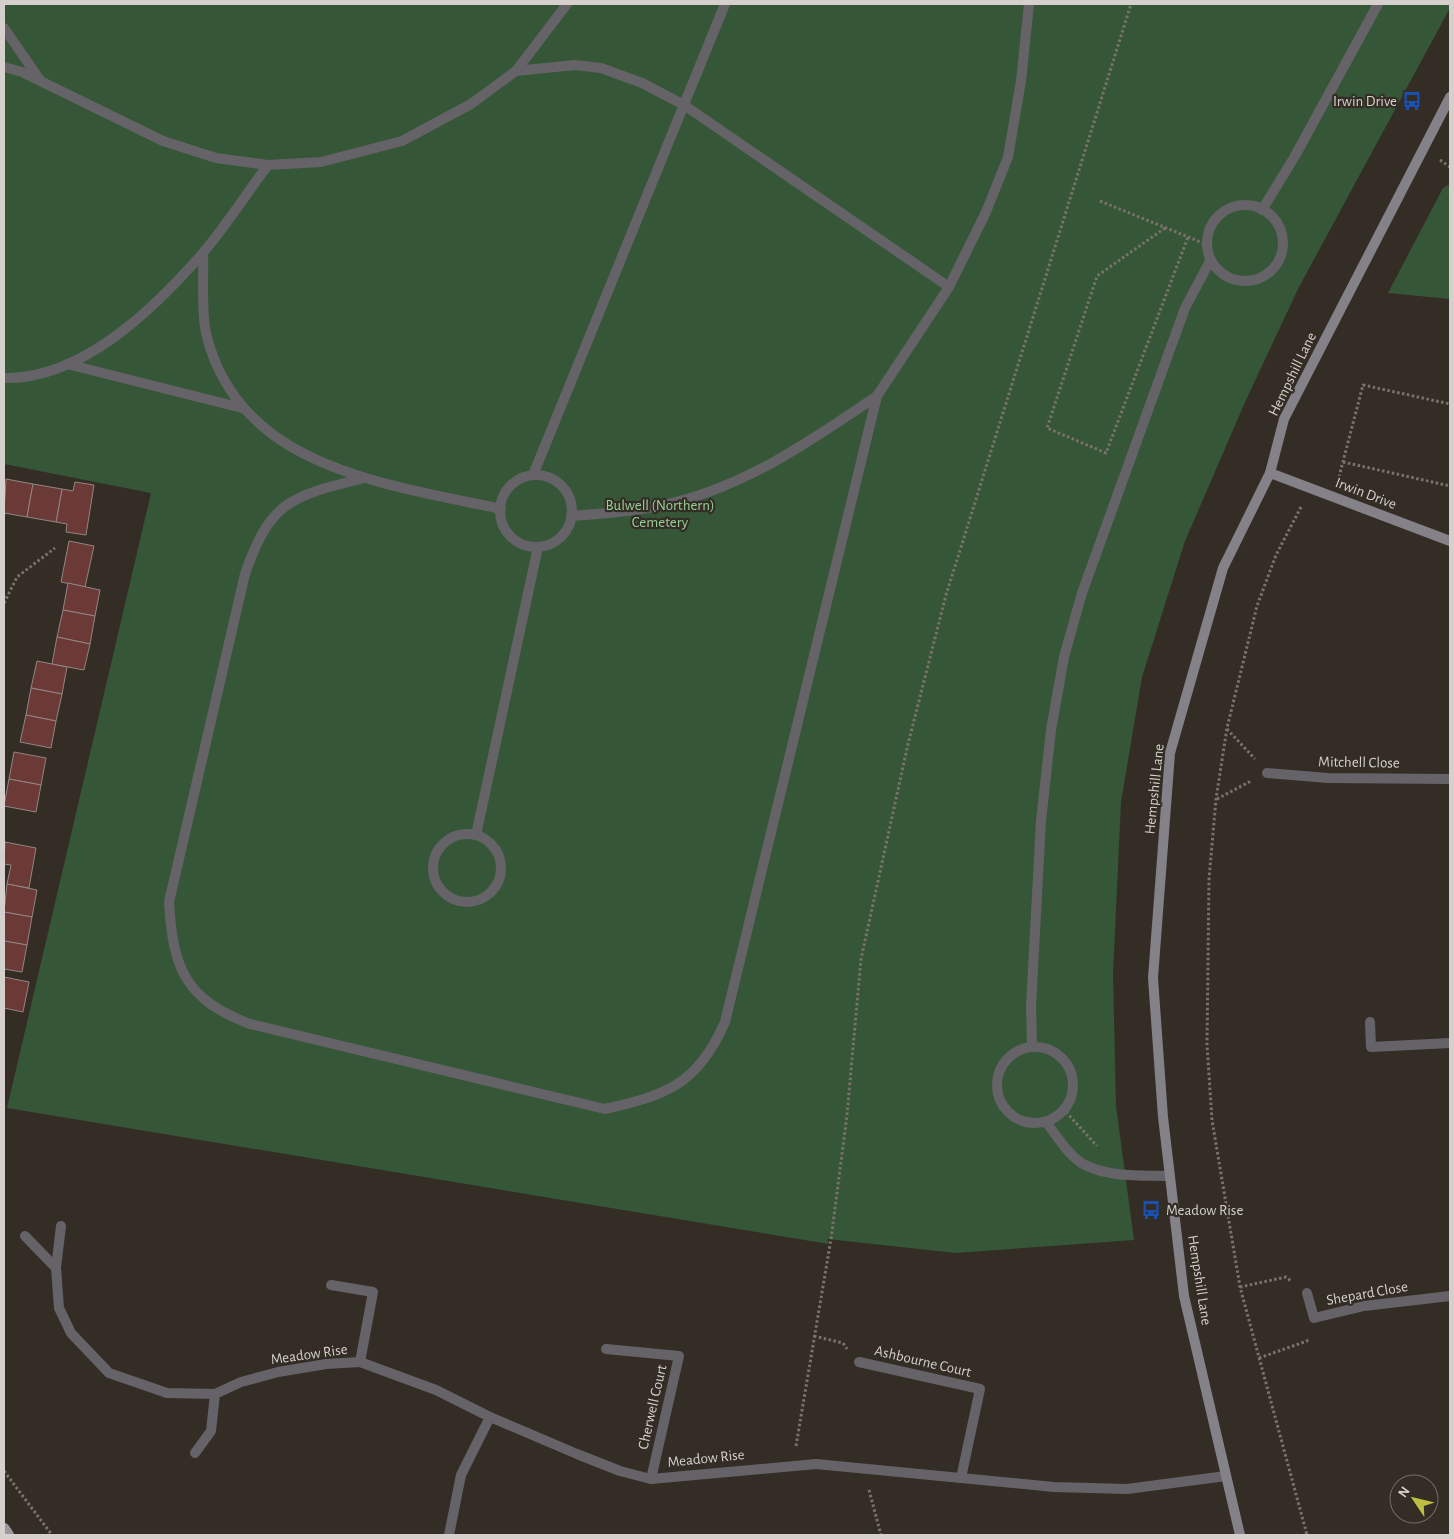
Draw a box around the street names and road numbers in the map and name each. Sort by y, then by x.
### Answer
street label: Hempshill Lane [1266,330,1319,418]
street label: Irwin Drive [1333,475,1398,512]
street label: Hempshill Lane [1142,743,1167,835]
street label: Mitchell Close [1318,754,1400,771]
street label: Hempshill Lane [1185,1234,1214,1326]
street label: Shepard Close [1325,1279,1409,1308]
street label: Meadow Rise [270,1342,348,1367]
street label: Ashbourne Court [873,1343,973,1380]
street label: Cherwell Court [635,1363,670,1451]
street label: Meadow Rise [667,1447,745,1470]

